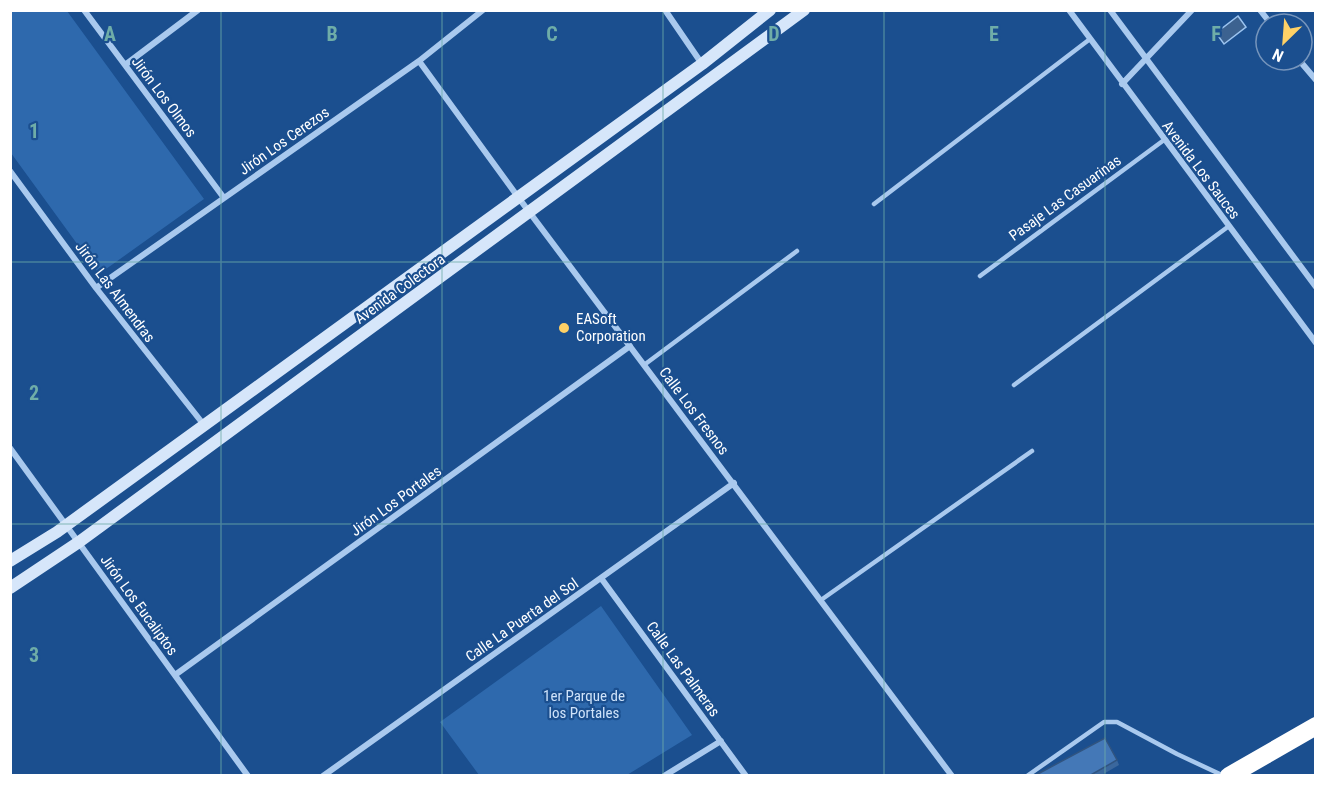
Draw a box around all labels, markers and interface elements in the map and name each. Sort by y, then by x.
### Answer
north arrow [1254,12,1314,72]
text: A [104,22,116,46]
text: B [326,22,338,46]
text: C [546,22,558,46]
text: D [768,22,780,46]
text: E [989,22,999,46]
text: F [1211,22,1221,46]
text: N [1269,44,1286,66]
street label: Jirón Los Olmos [128,53,200,141]
street label: Jirón Los Cerezos [235,103,333,179]
street label: Avenida Los Sauces [1158,117,1244,223]
text: 1 [29,119,39,143]
street label: Pasaje Las Casuarinas [1005,151,1125,245]
street label: Jirón Las Almendras [71,238,159,346]
street label: Avenida Colectora [351,250,449,328]
place label: EASoft Corporation [576,310,646,345]
marker: EASoft Corporation [557,321,571,335]
street label: Calle Los Fresnos [655,364,733,458]
text: 2 [29,381,39,405]
street label: Jirón Los Portales [347,462,445,540]
street label: Jirón Los Eucaliptos [96,551,182,659]
street label: Calle La Puerta del Sol [462,574,582,666]
street label: Calle Las Palmeras [642,618,724,720]
text: 3 [29,643,39,667]
park label: 1er Parque de los Portales [543,687,625,722]

